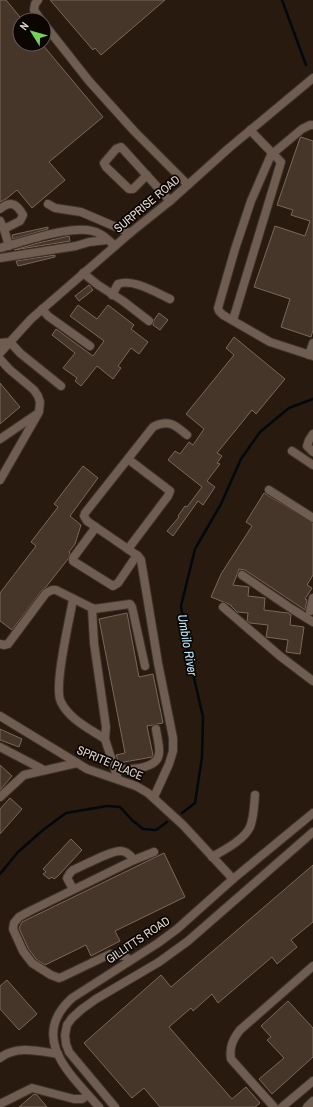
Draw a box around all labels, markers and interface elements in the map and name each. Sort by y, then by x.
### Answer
north arrow [12,12,52,52]
text: N [16,19,32,33]
street label: SURPRISE ROAD [111,172,183,236]
water label: Umbilo River [174,613,201,678]
street label: SPRITE PLACE [74,742,146,784]
street label: GILLITTS ROAD [103,913,173,967]

